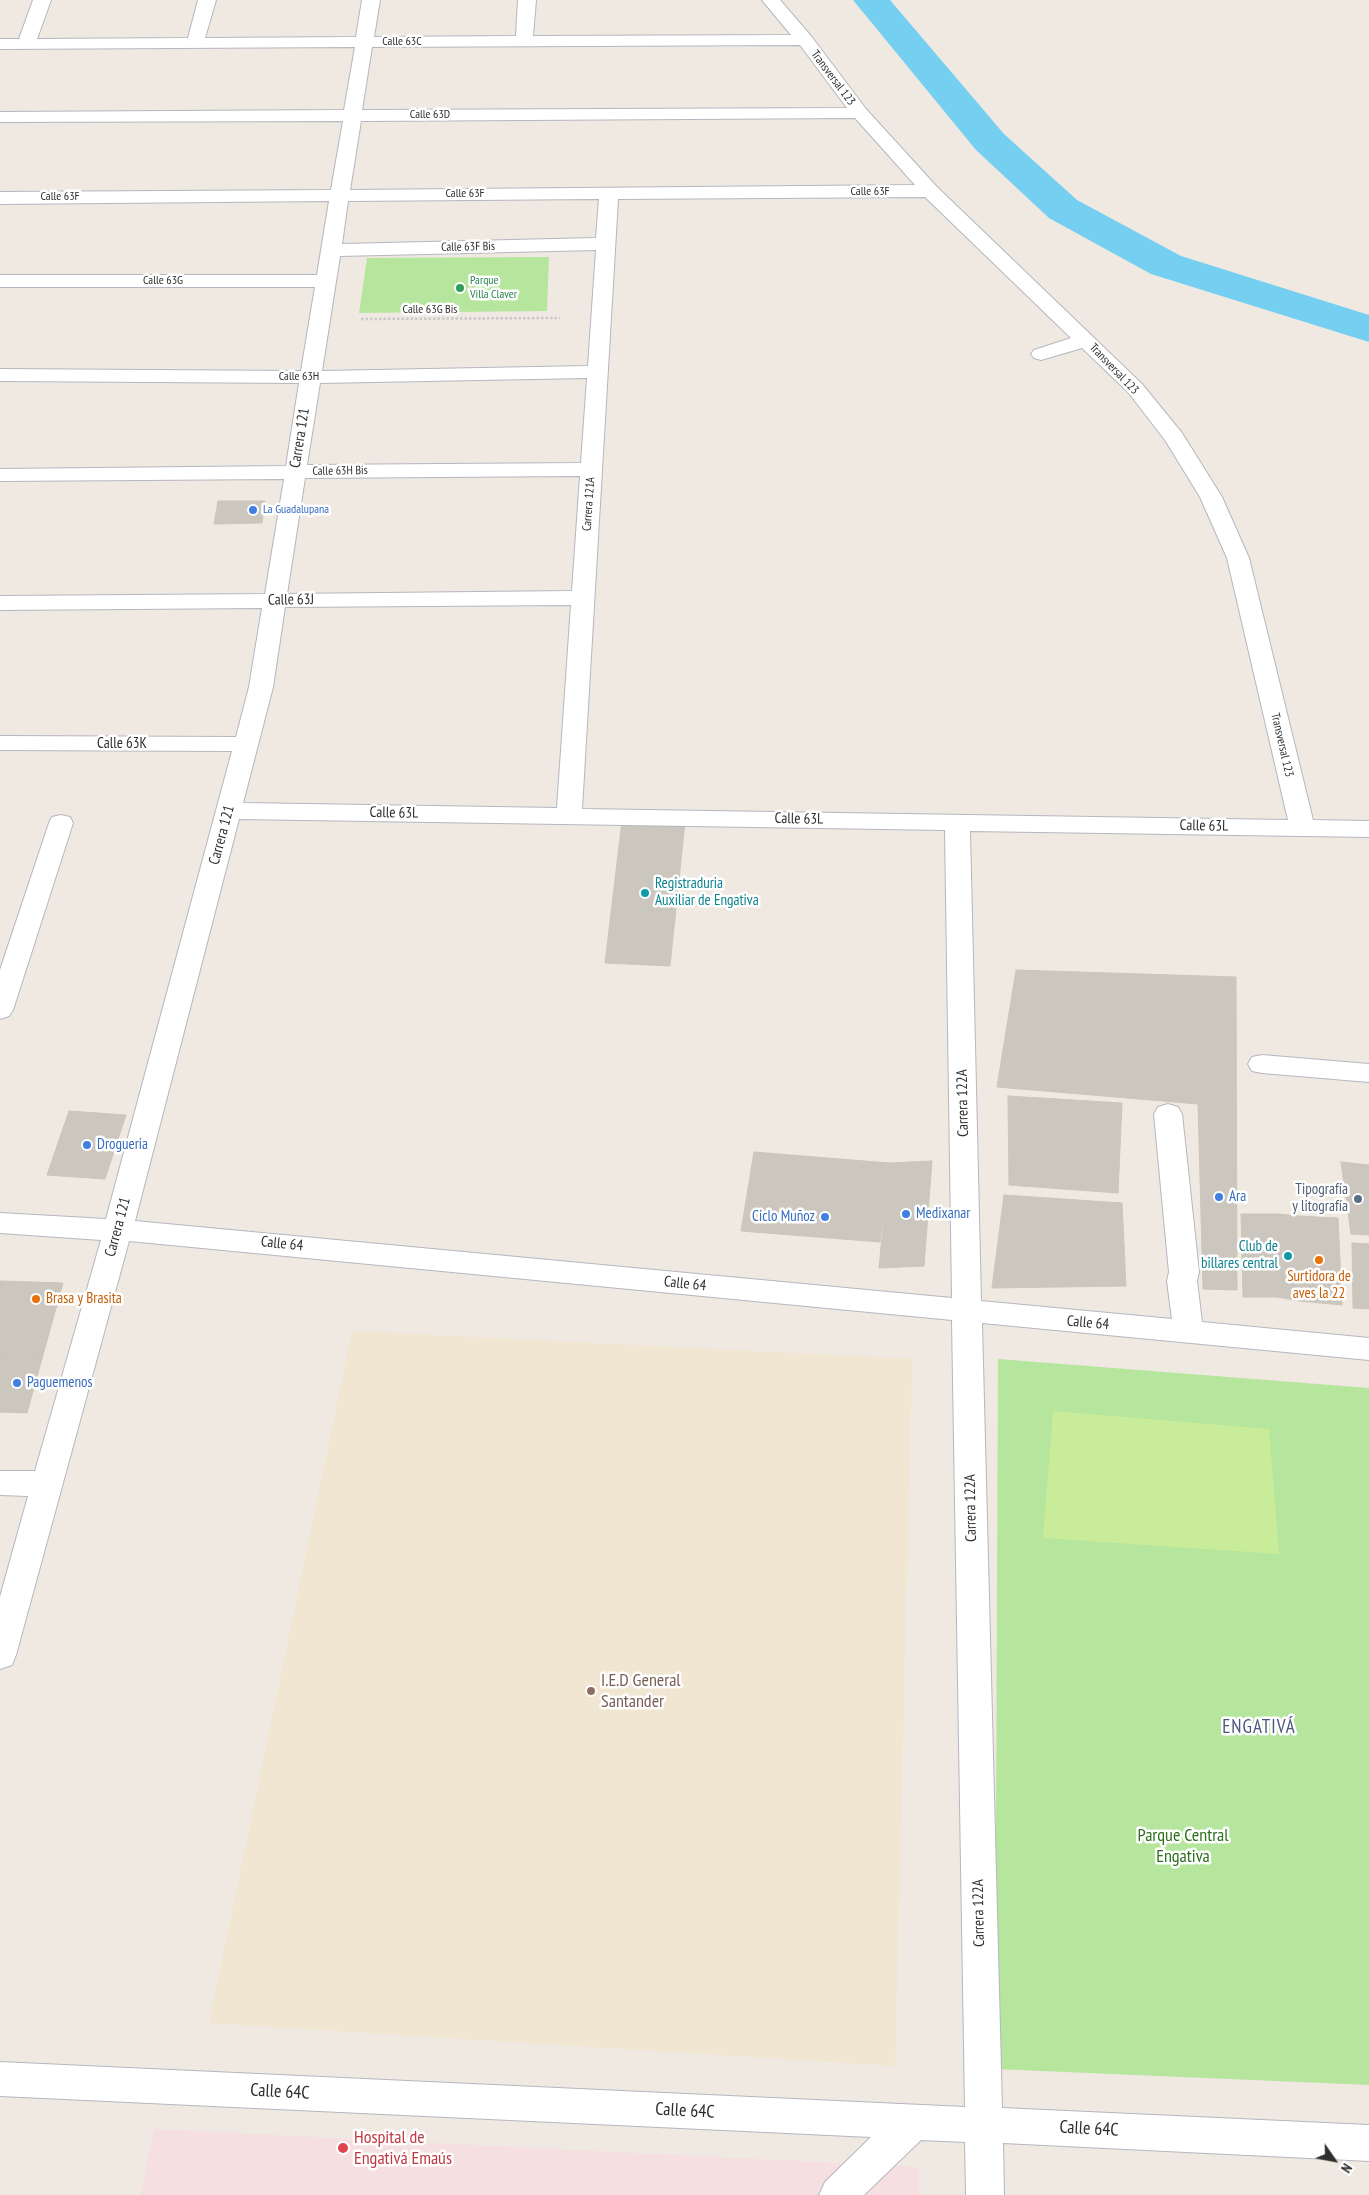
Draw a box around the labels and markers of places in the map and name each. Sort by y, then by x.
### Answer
place label: Parque Villa Claver [470,274,517,302]
marker: Parque Villa Claver [454,282,466,294]
place label: La Guadalupana [263,503,329,517]
marker: La Guadalupana [247,504,259,516]
place label: Registraduria Auxiliar de Engativa [655,875,759,910]
marker: Registraduria Auxiliar de Engativa [639,887,651,899]
place label: Drogueria [97,1136,148,1154]
marker: Drogueria [81,1139,93,1151]
place label: Tipografía y litografía [1292,1181,1348,1216]
place label: Ara [1229,1188,1246,1206]
marker: Ara [1213,1191,1225,1203]
marker: Tipografía y litografía [1352,1193,1364,1205]
place label: Medixanar [916,1205,970,1223]
place label: Ciclo Muñoz [752,1208,815,1226]
marker: Medixanar [900,1208,912,1220]
marker: Ciclo Muñoz [819,1211,831,1223]
place label: Club de billares central [1201,1238,1278,1273]
marker: Club de billares central [1282,1250,1294,1262]
marker: Surtidora de aves la 22 [1313,1254,1325,1266]
place label: Surtidora de aves la 22 [1287,1268,1351,1303]
place label: Brasa y Brasita [46,1290,122,1308]
marker: Brasa y Brasita [30,1293,42,1305]
place label: Paguemenos [27,1374,93,1392]
marker: Paguemenos [11,1377,23,1389]
place label: I.E.D General Santander [601,1670,681,1712]
marker: I.E.D General Santander [585,1685,597,1697]
place label: Hospital de Engativá Emaús [354,2127,452,2170]
marker: Hospital de Engativá Emaús [336,2141,350,2155]

